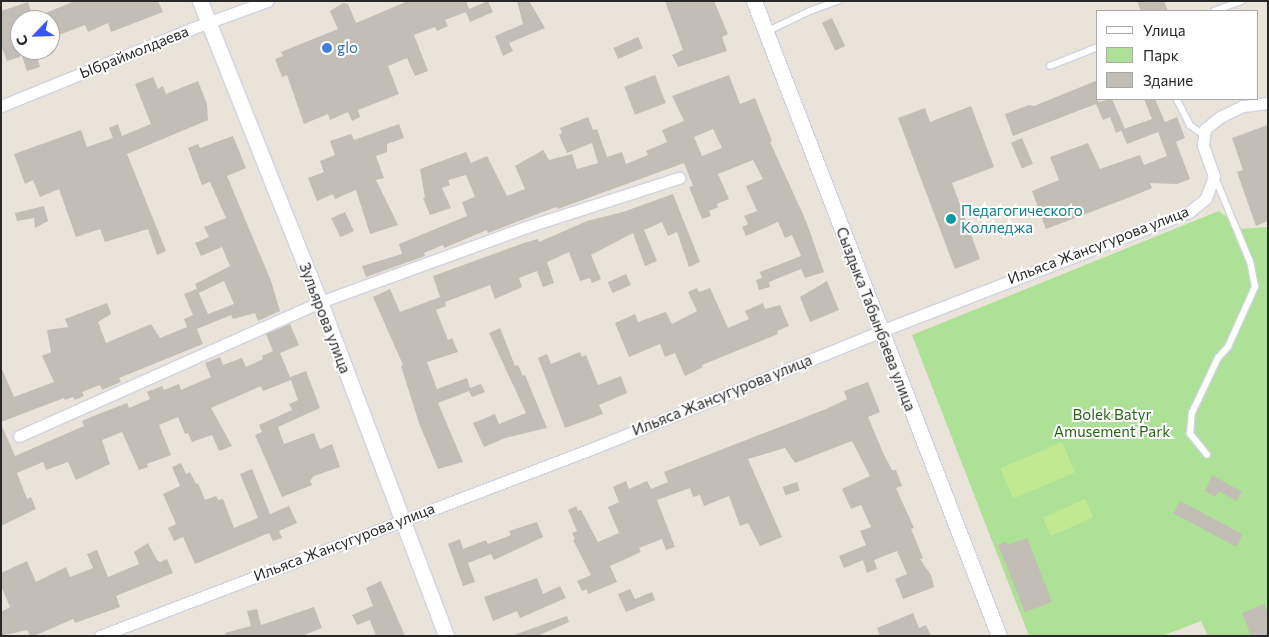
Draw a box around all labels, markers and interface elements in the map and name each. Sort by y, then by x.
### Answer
north arrow [10,10,60,60]
legend [1096,10,1259,100]
text: Улица [1143,21,1185,39]
street label: Ыбраймолдаева [77,22,191,82]
text: С [12,33,31,49]
place label: glo [337,39,358,57]
marker: glo [321,42,333,54]
text: Парк [1143,46,1179,64]
text: Здание [1143,71,1193,89]
place label: Педагогического Колледжа [961,201,1083,236]
street label: Ильяса Жансугурова улица [1005,202,1191,288]
marker: Педагогического Колледжа [945,213,957,225]
street label: Сыздыка Табынбаева улица [833,224,919,414]
street label: Зульярова улица [296,260,354,376]
street label: Ильяса Жансугурова улица [629,351,815,439]
park label: Bolek Batyr Amusement Park [1054,405,1170,440]
street label: Ильяса Жансугурова улица [251,499,437,585]

